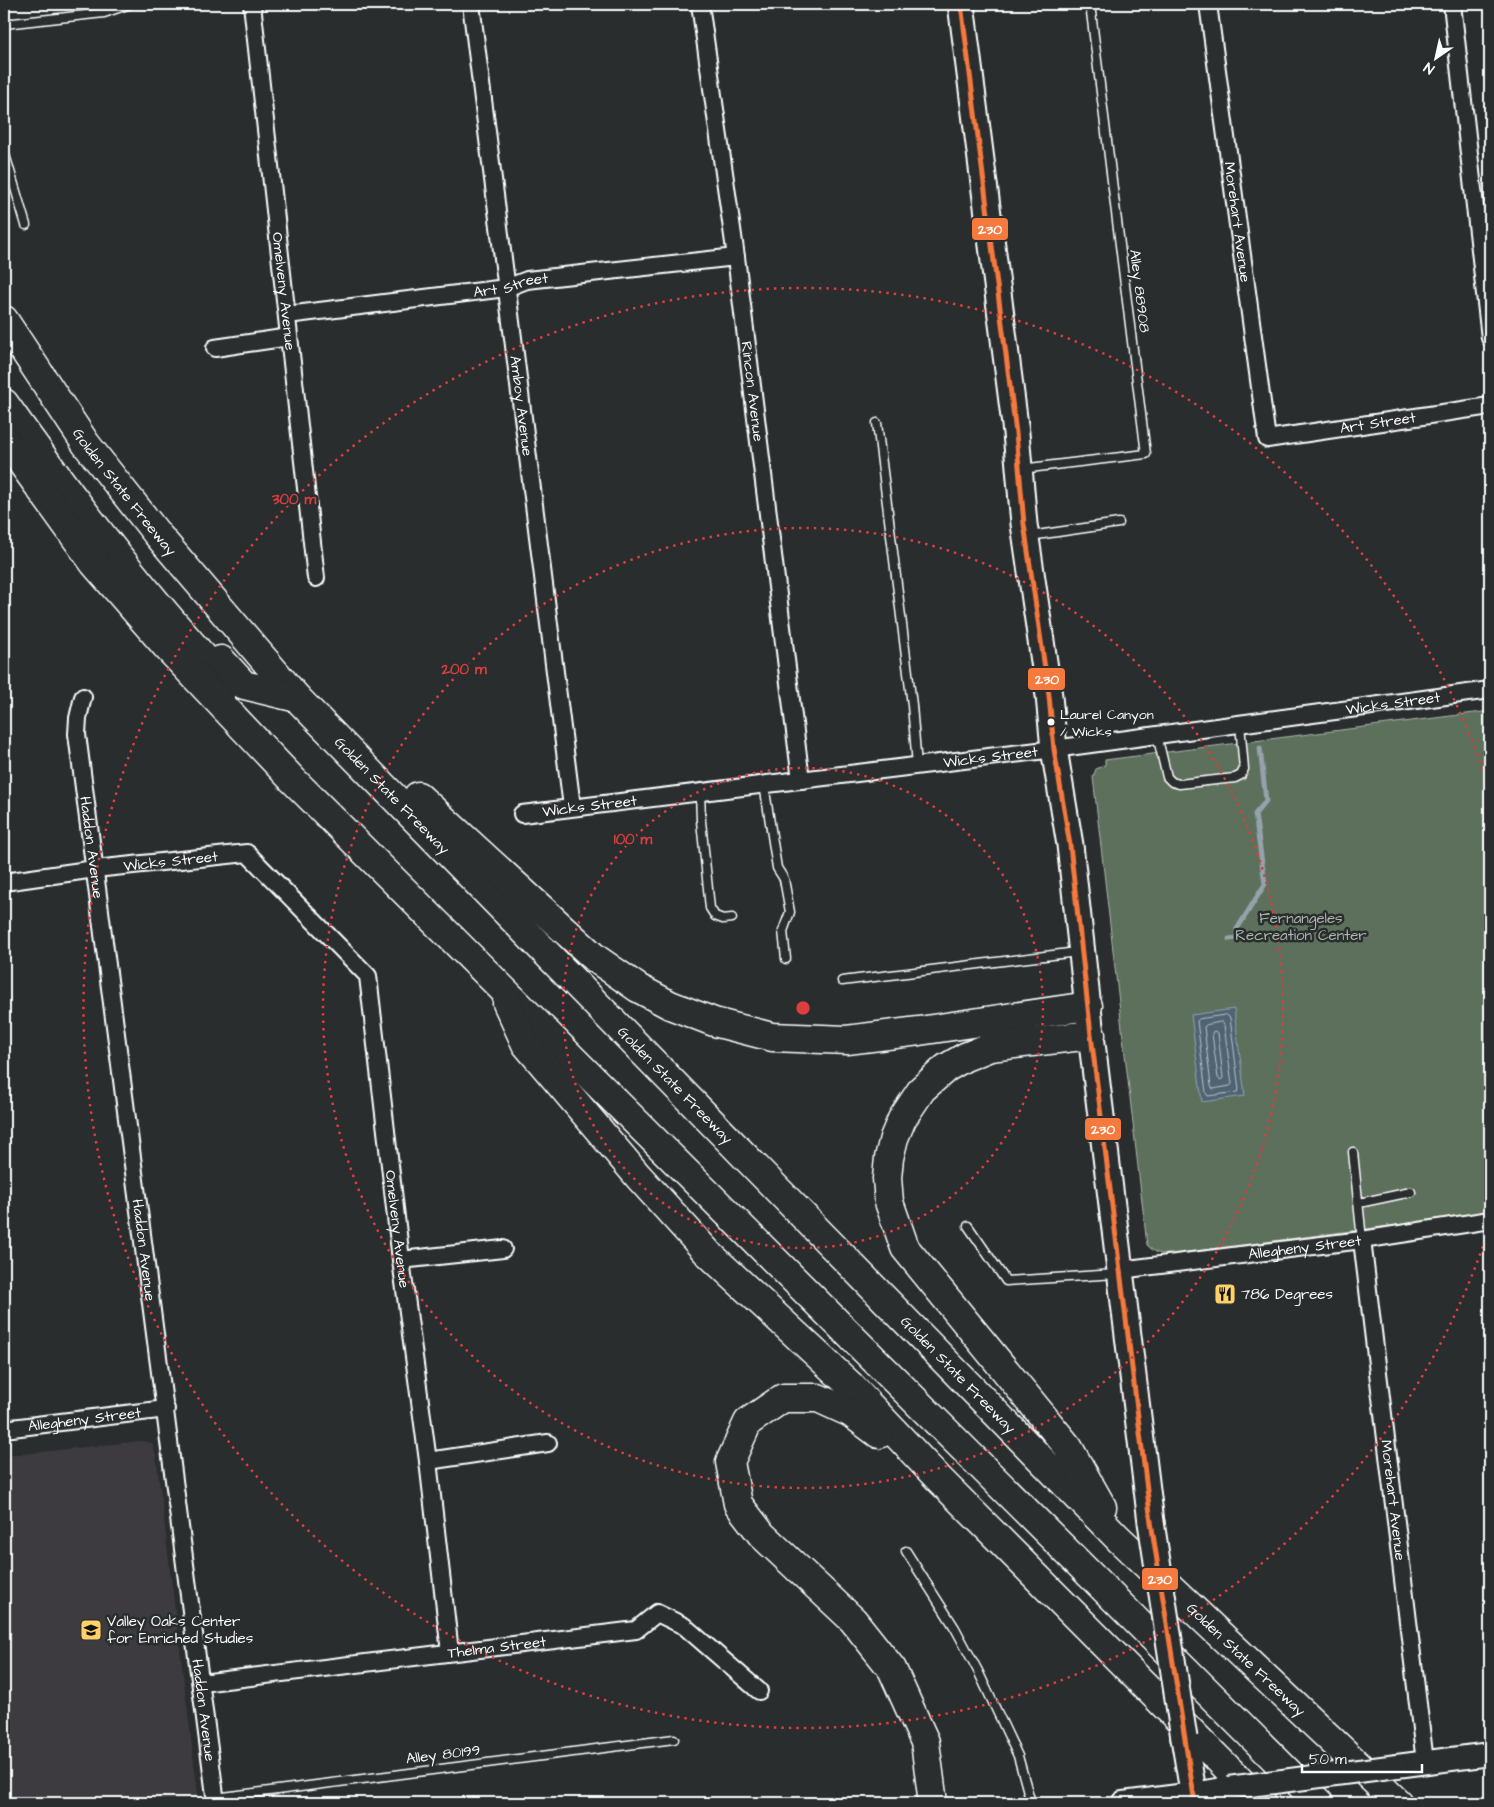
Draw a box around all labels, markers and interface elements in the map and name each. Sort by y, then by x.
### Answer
north arrow [1412,32,1462,82]
text: N [1420,57,1439,79]
street label: Morehart Avenue [1219,160,1256,284]
line badge: 230 [971,217,1009,241]
text: 230 [977,220,1002,240]
street label: Omelveny Avenue [267,231,301,351]
street label: Alley 88908 [1123,248,1155,334]
street label: Art Street [472,268,549,303]
street label: Rincon Avenue [736,340,769,443]
street label: Amboy Avenue [504,354,538,457]
street label: Art Street [1339,407,1417,439]
street label: Golden State Freeway [67,424,181,561]
text: 300 m [271,489,316,510]
text: 200 m [440,659,487,680]
line badge: 230 [1027,667,1066,691]
text: 230 [1034,670,1059,690]
street label: Wicks Street [1345,687,1441,720]
place label: Laurel Canyon / Wicks [1060,705,1154,742]
marker: Laurel Canyon / Wicks [1046,717,1056,727]
street label: Golden State Freeway [329,732,454,860]
street label: Wicks Street [942,741,1039,773]
street label: Wicks Street [541,790,638,822]
street label: Haddon Avenue [74,795,108,900]
text: 100 m [614,829,653,850]
street label: Wicks Street [122,846,219,877]
park label: Fernangeles Recreation Center [1235,908,1367,946]
centre of rings [794,999,812,1017]
street label: Golden State Freeway [612,1022,737,1149]
line badge: 230 [1084,1117,1122,1141]
text: 230 [1090,1120,1115,1140]
street label: Omelveny Avenue [380,1169,415,1289]
street label: Haddon Avenue [127,1198,161,1302]
street label: Allegheny Street [1247,1230,1362,1265]
restaurant icon: 786 Degrees [1213,1282,1237,1306]
place label: 786 Degrees [1241,1284,1333,1306]
street label: Golden State Freeway [896,1311,1020,1439]
street label: Allegheny Street [27,1402,142,1437]
street label: Morehart Avenue [1375,1439,1411,1562]
line badge: 230 [1141,1567,1179,1591]
text: 230 [1147,1570,1172,1590]
street label: Golden State Freeway [1182,1598,1310,1722]
place label: Valley Oaks Center for Enriched Studies [107,1611,254,1649]
school or university icon: Valley Oaks Center for Enriched Studies [79,1618,103,1642]
street label: Thelma Street [446,1631,547,1664]
street label: Haddon Avenue [186,1658,220,1763]
street label: Alley 80199 [405,1740,482,1770]
scale bar [1302,1742,1422,1774]
text: 50 m [1309,1749,1347,1770]

